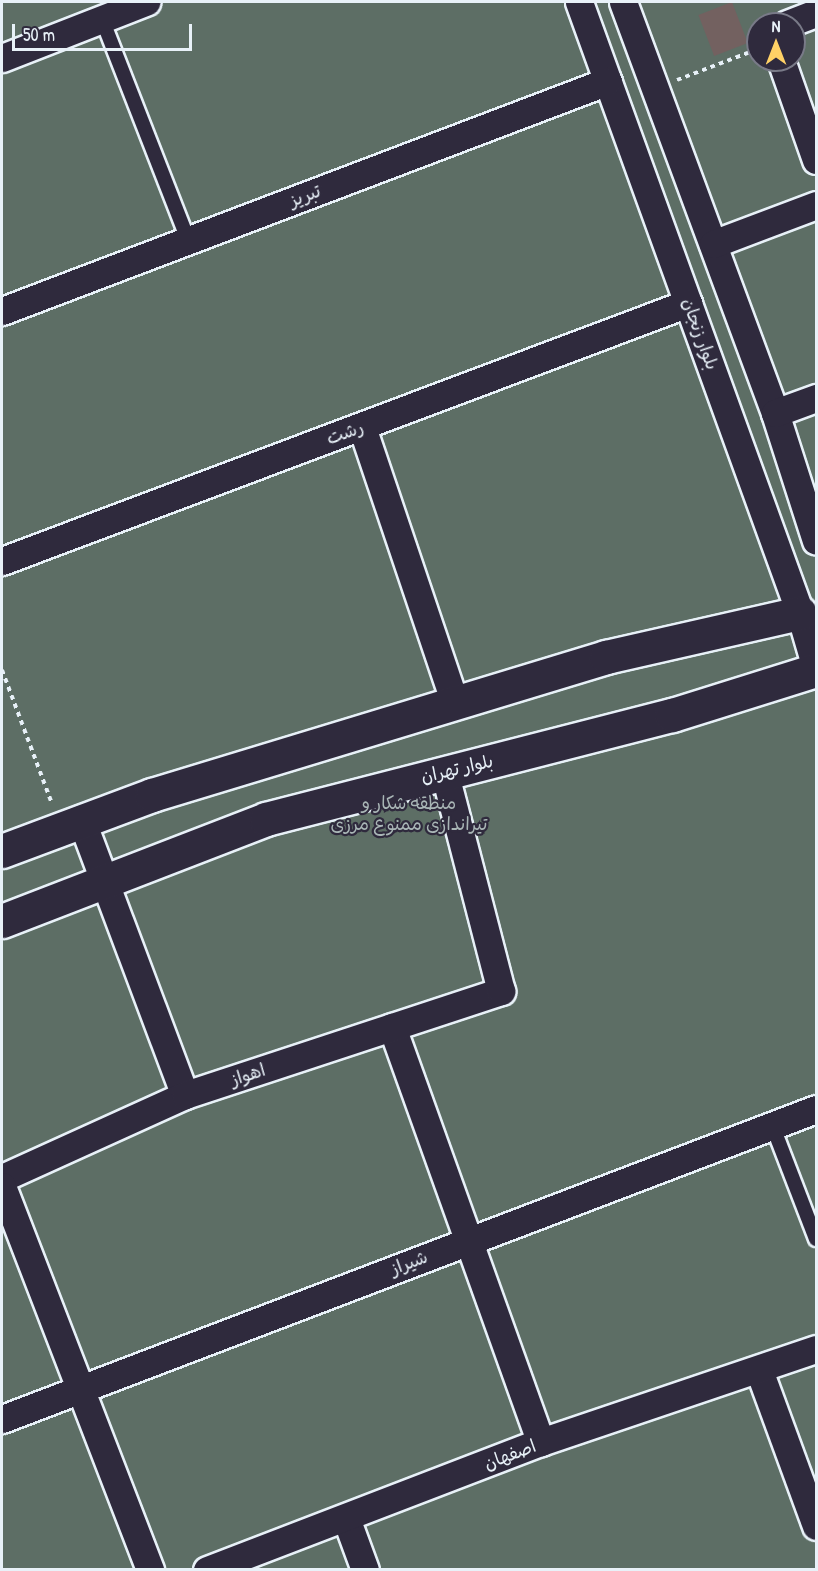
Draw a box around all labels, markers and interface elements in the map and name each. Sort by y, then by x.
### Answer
scale bar [15,12,195,50]
north arrow [746,12,806,72]
text: N [772,15,780,37]
text: 50 m [23,22,55,47]
street label: تبریز [286,180,324,212]
street label: بلوار زنجان [677,295,723,373]
street label: رشت [324,416,366,450]
street label: بلوار تهران [419,750,495,788]
park label: منطقه شکار و تیراندازی ممنوع مرزی [331,793,487,836]
street label: اهواز [228,1059,268,1091]
street label: شیراز [387,1246,431,1280]
street label: اصفهان [481,1435,539,1475]

